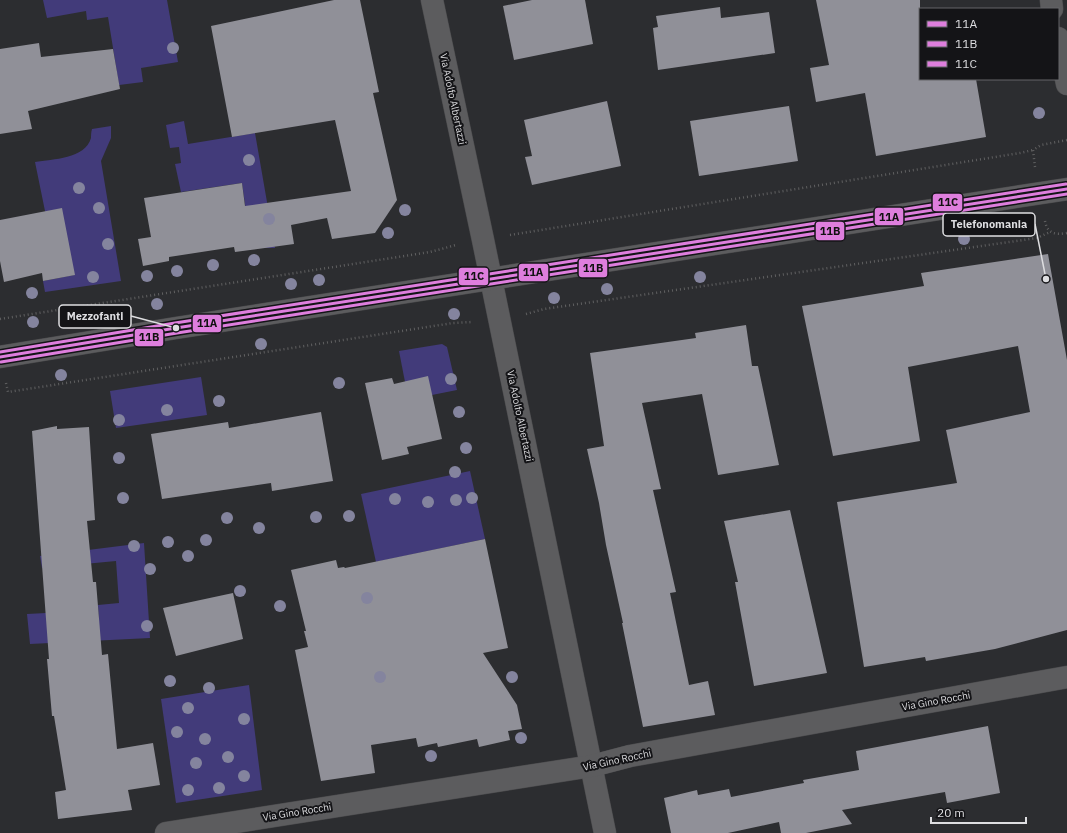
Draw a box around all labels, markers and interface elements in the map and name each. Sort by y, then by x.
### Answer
legend [919,8,1059,80]
text: 11A [955,16,977,31]
text: 11B [955,36,977,51]
street label: Via Adolfo Albertazzi [437,52,469,146]
text: 11C [955,56,977,71]
line badge: 11C [932,193,963,212]
text: 11C [938,195,958,209]
line badge: 11A [874,207,904,226]
text: 11A [879,210,900,224]
callout: Telefonomania [943,213,1035,236]
text: Telefonomania [951,217,1027,231]
line badge: 11B [815,221,845,241]
text: 11B [820,224,840,238]
line badge: 11B [578,258,608,278]
text: 11B [583,261,603,275]
line badge: 11A [518,263,549,282]
text: 11A [523,265,544,279]
line badge: 11C [458,267,489,286]
text: 11C [464,269,484,283]
callout: Mezzofanti [59,305,131,328]
text: Mezzofanti [67,309,123,323]
line badge: 11A [192,314,222,333]
text: 11A [197,316,218,330]
line badge: 11B [134,328,164,347]
text: 11B [139,330,159,344]
street label: Via Adolfo Albertazzi [504,369,536,463]
street label: Via Gino Rocchi [901,689,971,713]
street label: Via Gino Rocchi [582,746,652,774]
scale bar [931,799,1026,825]
street label: Via Gino Rocchi [262,800,332,824]
text: 20 m [937,805,965,820]

